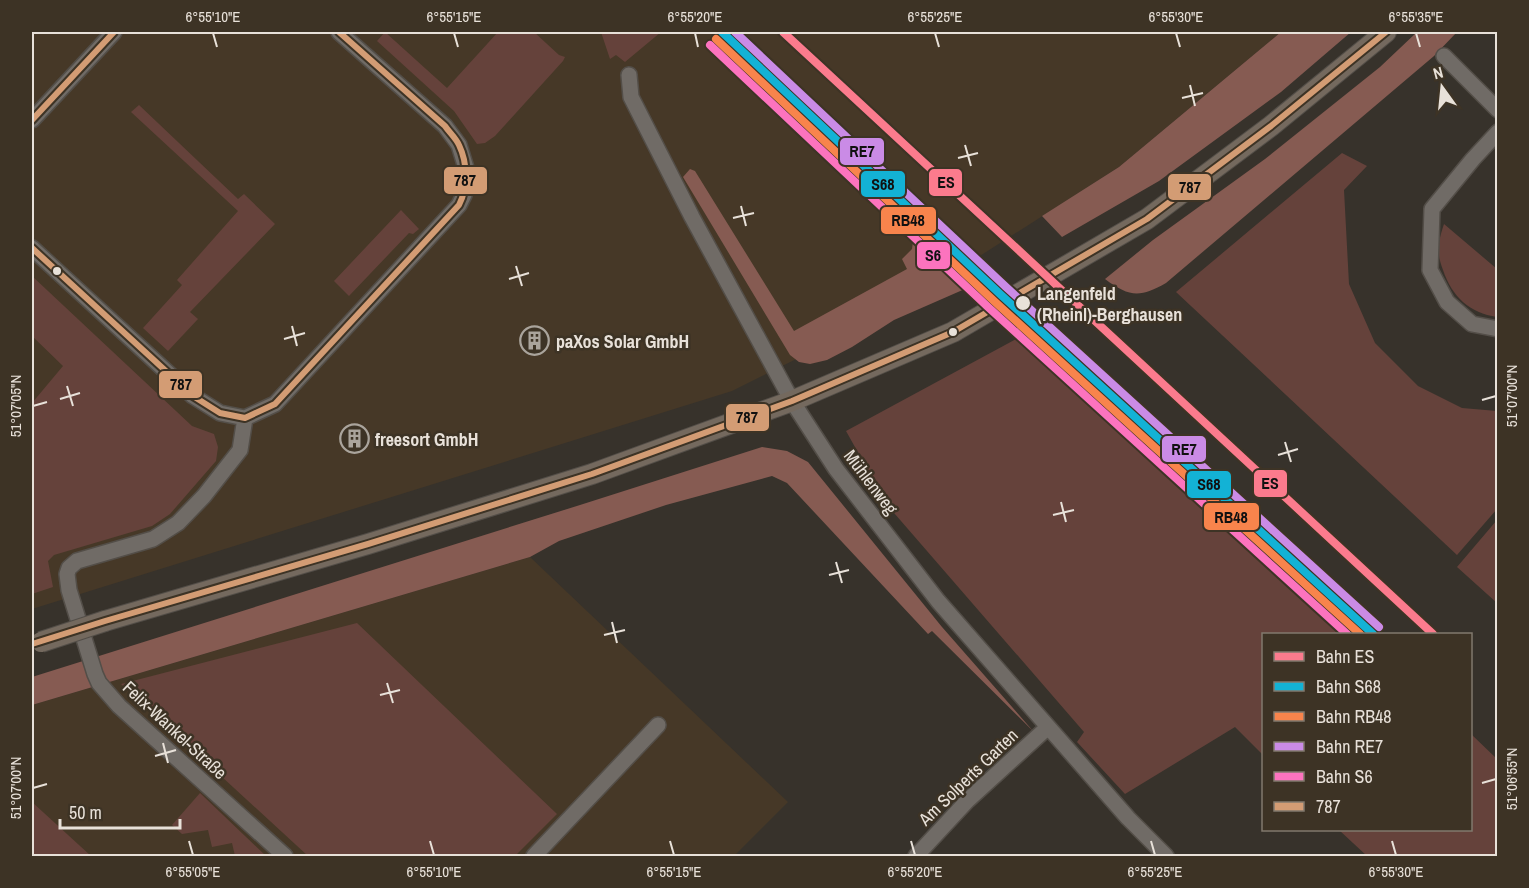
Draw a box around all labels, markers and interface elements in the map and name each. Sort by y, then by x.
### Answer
text: 6°55'10"E [185,6,241,27]
text: 6°55'15"E [426,6,482,27]
text: 6°55'20"E [667,6,723,27]
text: 6°55'25"E [907,6,963,27]
text: 6°55'30"E [1148,6,1204,27]
text: 6°55'35"E [1388,6,1444,27]
north arrow [1412,57,1472,117]
text: N [1431,61,1446,84]
line badge: RE7 [839,137,885,166]
text: RE7 [849,140,875,162]
line badge: 787 [443,166,488,195]
line badge: ES [928,168,963,197]
text: 787 [454,169,476,191]
line badge: S68 [860,170,906,198]
text: ES [937,171,955,193]
text: S68 [871,173,895,195]
line badge: 787 [1167,173,1212,201]
text: 787 [1179,176,1201,198]
line badge: RB48 [880,206,937,235]
text: RB48 [891,209,925,231]
line badge: S6 [916,241,951,270]
text: S6 [925,244,941,266]
unlabelled marker [51,265,63,277]
place label: Langenfeld (Rheinl)-Berghausen [1037,281,1182,327]
marker: Langenfeld (Rheinl)-Berghausen [1014,294,1032,312]
building icon: paXos Solar GmbH [519,325,551,357]
unlabelled marker [947,326,959,338]
place label: paXos Solar GmbH [556,329,689,354]
text: 51°07'00"N [1501,365,1522,427]
line badge: 787 [158,370,203,399]
text: 787 [170,373,192,395]
text: 51°07'05"N [5,375,26,437]
line badge: 787 [725,403,770,432]
text: 787 [736,406,758,428]
building icon: freesort GmbH [338,423,370,455]
place label: freesort GmbH [375,427,478,452]
line badge: RE7 [1161,435,1207,463]
text: RE7 [1171,438,1197,460]
street label: Mühlenweg [838,444,904,520]
line badge: ES [1253,469,1288,498]
line badge: S68 [1186,470,1232,499]
text: ES [1261,472,1279,494]
text: S68 [1197,473,1221,495]
line badge: RB48 [1203,502,1260,531]
text: RB48 [1214,506,1248,528]
legend [1262,633,1472,831]
text: Bahn ES [1316,644,1374,669]
text: Bahn S68 [1316,674,1381,699]
street label: Felix-Wankel-Straße [117,675,233,785]
text: Bahn RB48 [1316,704,1392,729]
street label: Am Solperts Garten [912,723,1023,832]
text: Bahn RE7 [1316,734,1383,759]
text: 51°06'55"N [1501,748,1522,810]
text: 51°07'00"N [5,757,26,819]
text: Bahn S6 [1316,764,1373,789]
scale bar [60,792,180,830]
text: 787 [1316,794,1341,819]
text: 50 m [69,800,102,825]
text: 6°55'05"E [165,861,221,882]
text: 6°55'10"E [406,861,462,882]
text: 6°55'15"E [646,861,702,882]
text: 6°55'20"E [887,861,943,882]
text: 6°55'25"E [1127,861,1183,882]
text: 6°55'30"E [1368,861,1424,882]

